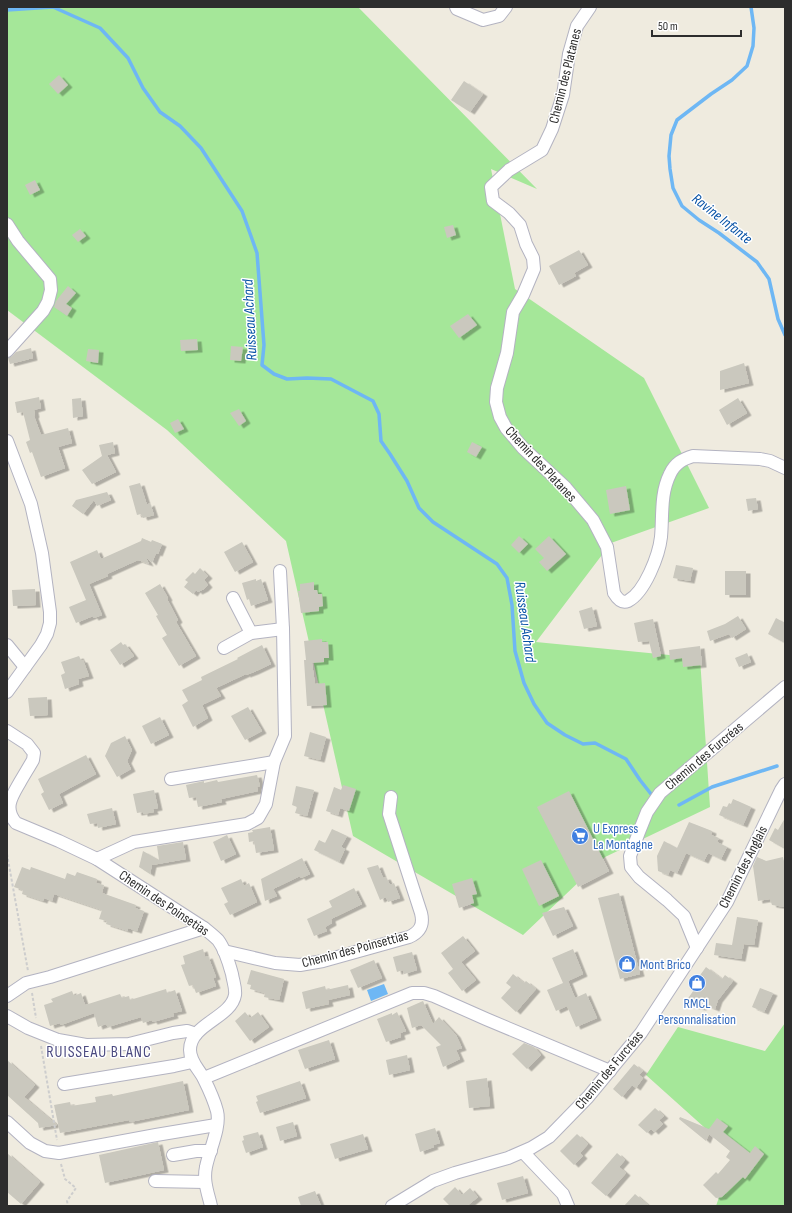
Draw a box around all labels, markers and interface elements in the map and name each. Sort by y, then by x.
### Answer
scale bar [652,12,741,38]
text: 50 m [658,19,678,34]
street label: Chemin des Platanes [545,27,585,125]
water label: Ravine Infante [688,189,756,249]
water label: Ruisseau Achard [238,278,262,361]
street label: Chemin des Platanes [502,423,580,505]
water label: Ruisseau Achard [510,580,540,664]
street label: Chemin des Furcréas [661,718,747,794]
place label: U Express La Montagne [593,820,653,853]
street label: Chemin des Anglais [715,823,771,911]
supermarket icon: U Express La Montagne [570,826,590,846]
street label: Chemin des Poinsetias [116,867,212,939]
street label: Chemin des Poinsettias [300,927,410,971]
shop icon: Mont Brico [617,954,637,974]
place label: Mont Brico [640,956,691,973]
shop icon: RMCL Personnalisation [687,973,707,993]
place label: RMCL Personnalisation [658,995,736,1028]
street label: Chemin des Furcréas [571,1027,647,1113]
district label: RUISSEAU BLANC [46,1043,152,1062]

